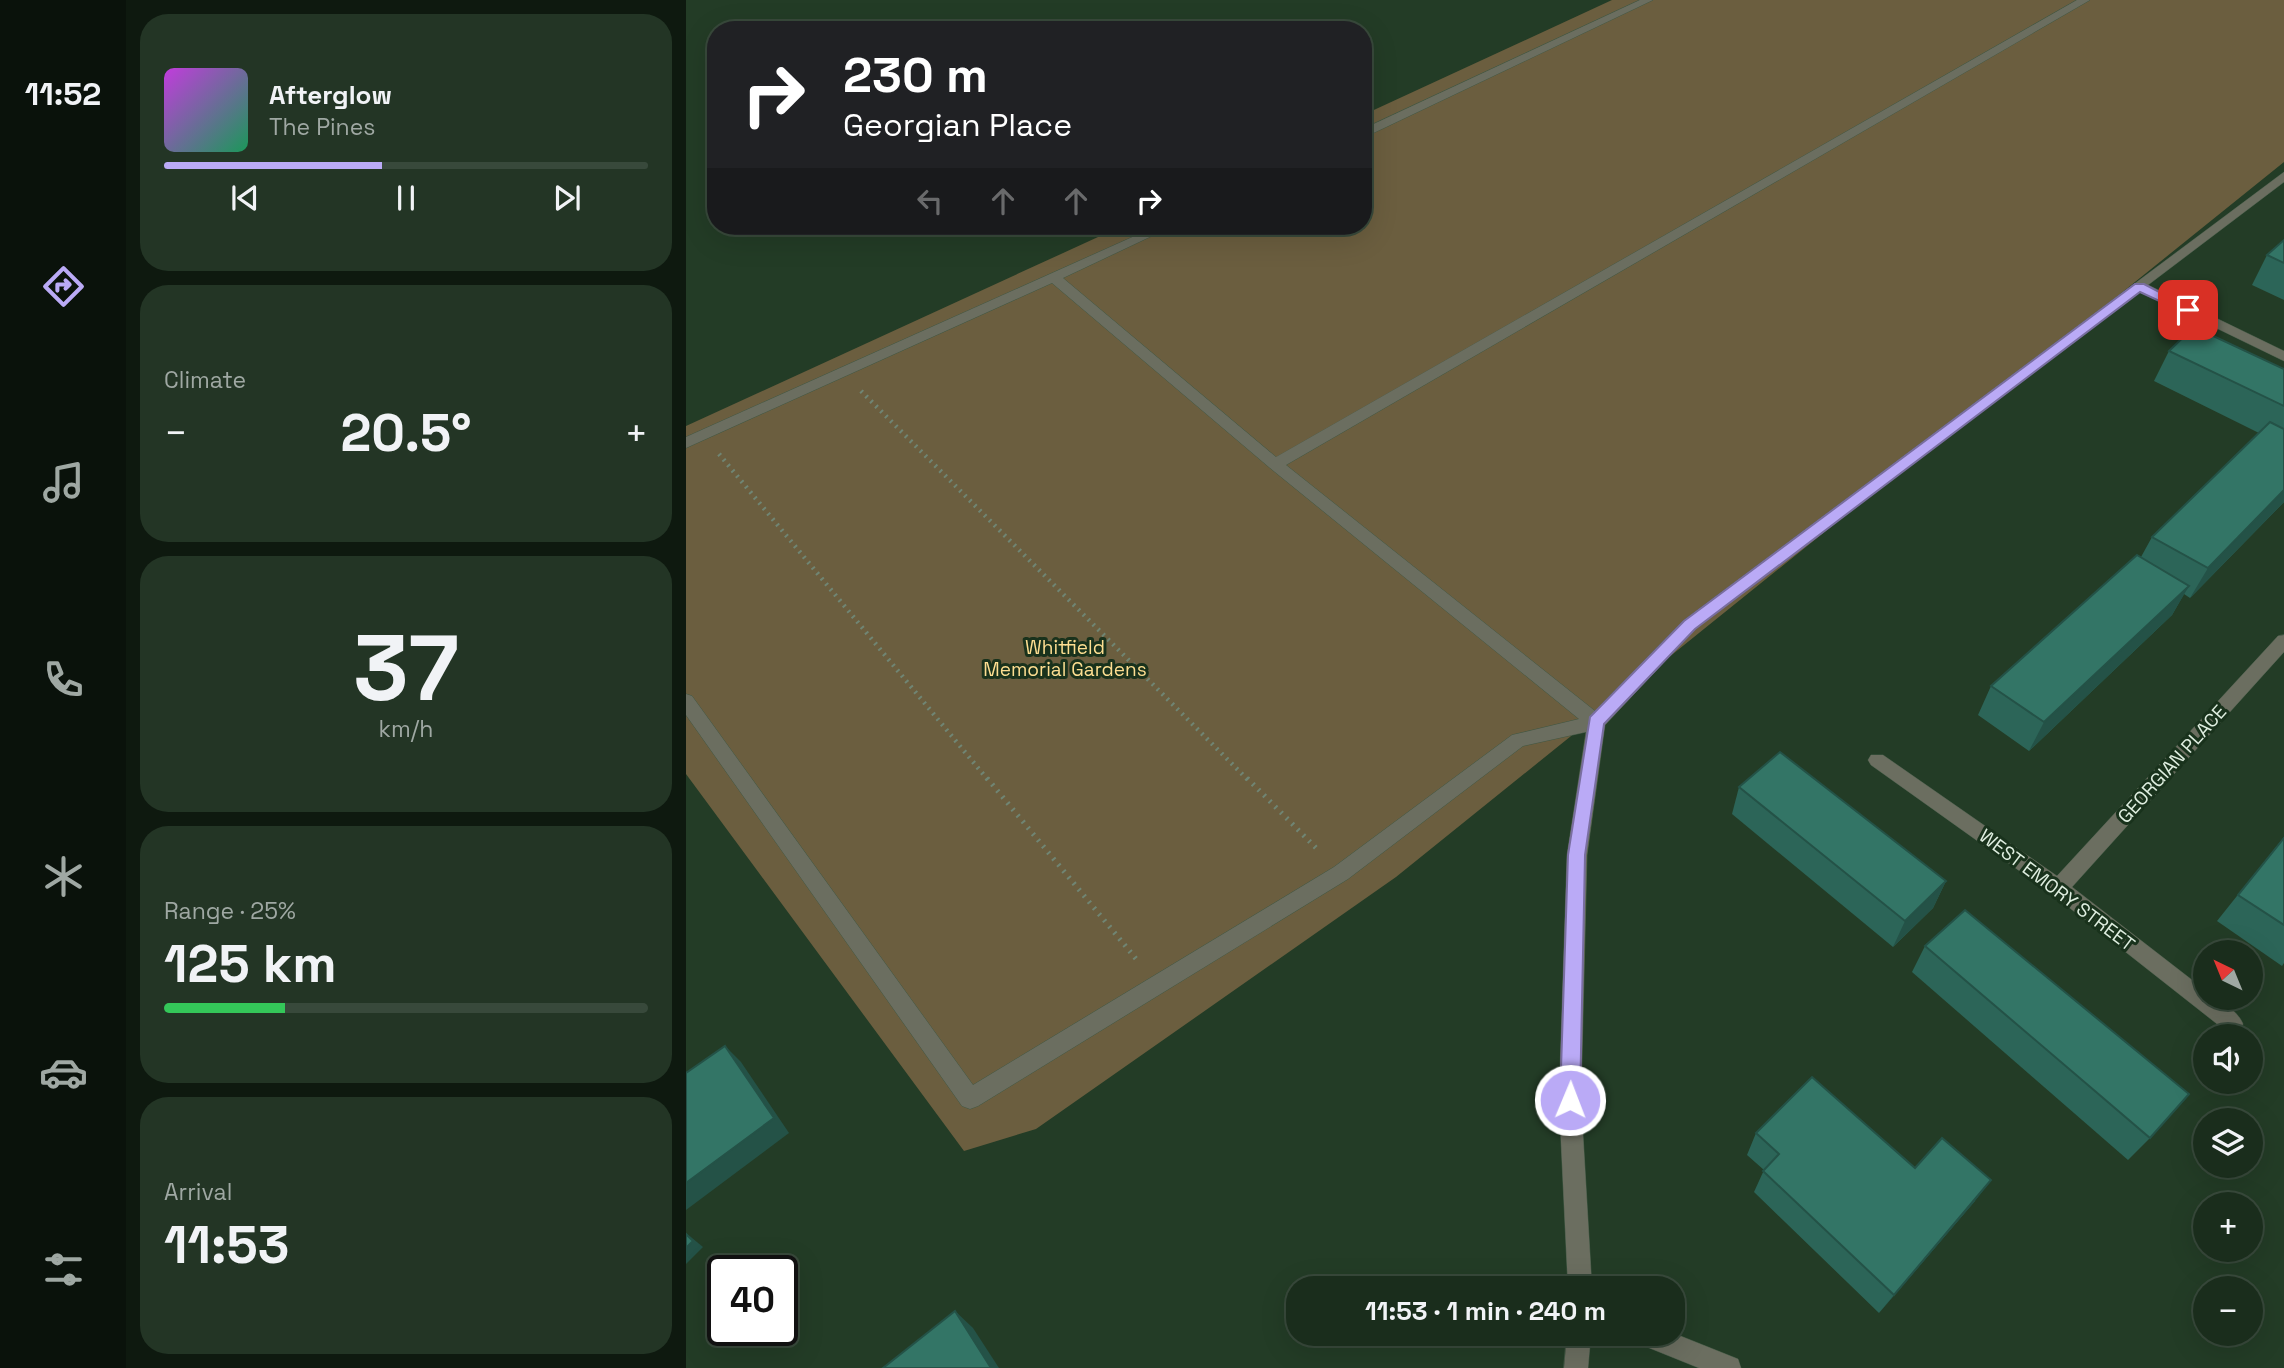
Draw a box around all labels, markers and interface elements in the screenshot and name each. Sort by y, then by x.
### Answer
text: 230 m [843,44,988,106]
icon: right [728,49,819,140]
text: 11:52 [25,74,101,114]
text: Afterglow [269,78,392,112]
text: Georgian Place [843,105,1072,145]
text: The Pines [269,112,375,142]
icon: previous [226,179,264,217]
icon: pause [387,179,425,217]
icon: next [548,179,586,217]
icon: left [911,182,949,220]
icon: ahead [984,182,1022,220]
icon: ahead [1057,182,1095,220]
icon: right [1130,182,1168,220]
icon: directions [39,262,88,311]
pin [2158,280,2218,340]
icon: arrive [2169,291,2207,329]
text: Climate [164,365,246,395]
text: 20.5° [340,400,472,466]
text: − [164,409,188,457]
text: + [624,409,648,457]
icon: music [39,458,88,507]
text: 37 [353,610,459,727]
park label: Whitfield Memorial Gardens [983,635,1147,682]
icon: phone [39,655,88,704]
street label: GEORGIAN PLACE [2112,700,2232,828]
text: km/h [379,714,433,744]
street label: WEST EMORY STREET [1974,823,2140,957]
icon: climate [39,852,88,901]
text: Range · 25% [164,896,296,926]
text: 125 km [164,931,337,997]
north arrow [2193,940,2263,1010]
map controls [2193,940,2263,1346]
button: sound [2193,1024,2263,1094]
icon: car [39,1048,88,1097]
position arrow [1533,1063,1607,1137]
button: layers [2193,1108,2263,1178]
text: Arrival [164,1177,232,1207]
button: + [2193,1192,2263,1262]
text: 11:53 [164,1212,289,1278]
icon: filters [39,1245,88,1294]
speed limit sign: 40 [707,1255,798,1346]
button: − [2193,1276,2263,1346]
text: 11:53 · 1 min · 240 m [1365,1294,1606,1328]

